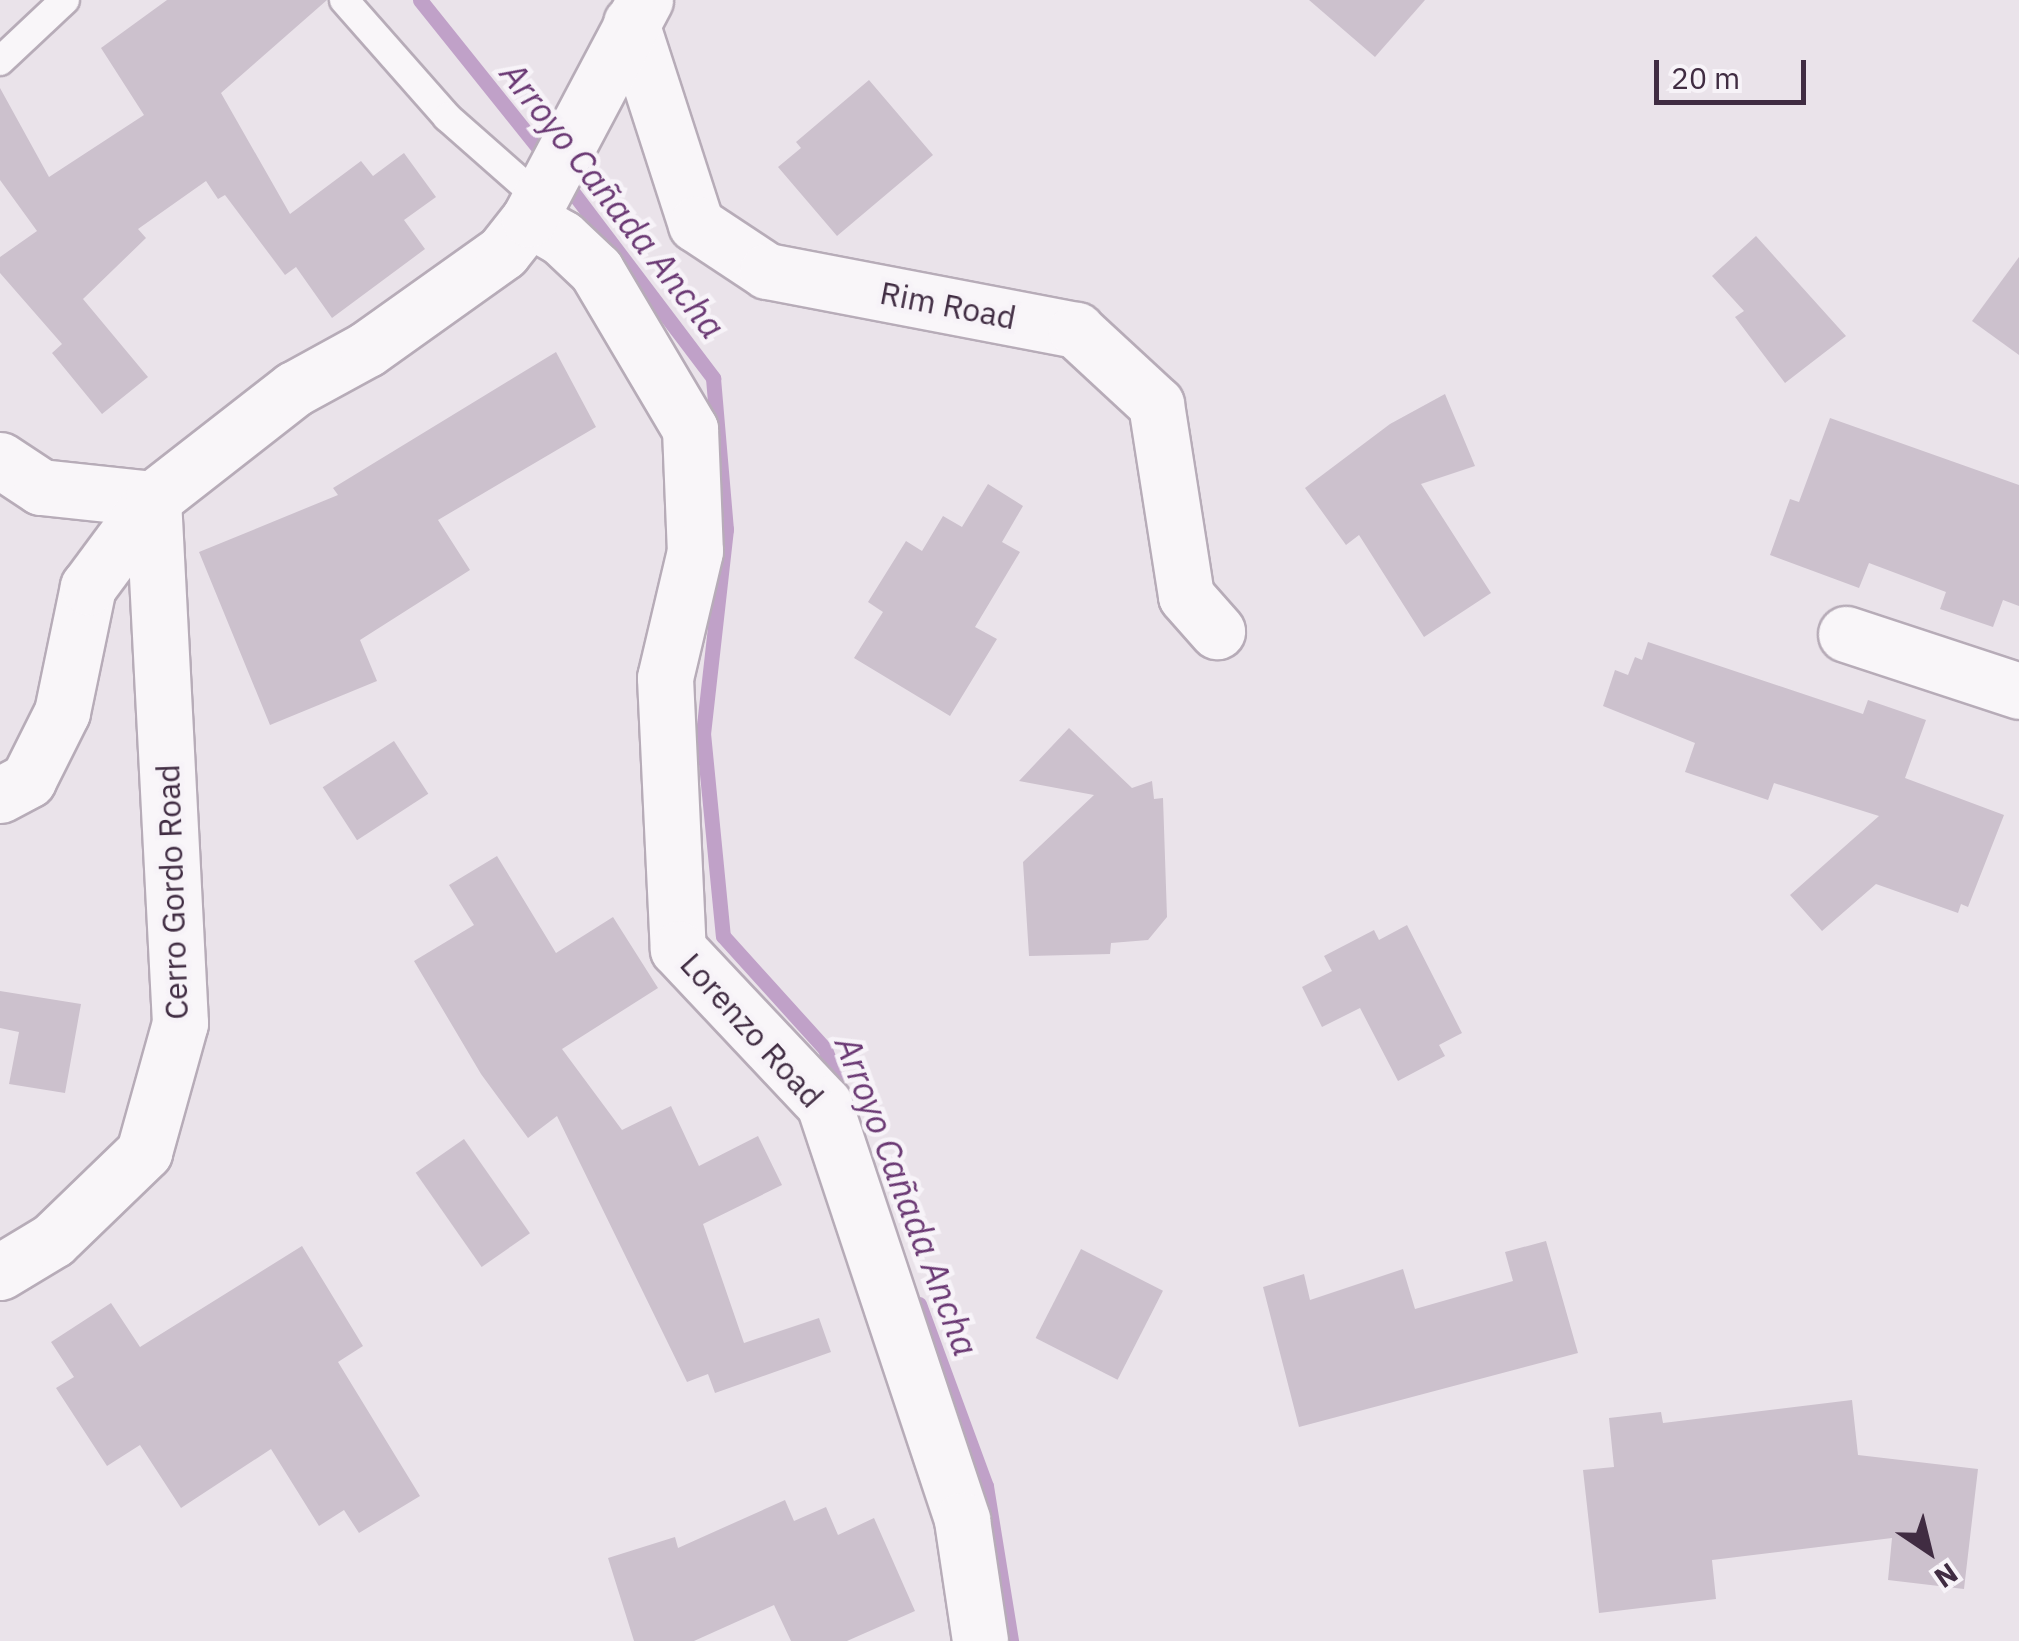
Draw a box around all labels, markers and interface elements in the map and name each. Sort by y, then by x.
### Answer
scale bar [1659,40,1812,102]
water label: Arroyo Cañada Ancha [492,54,734,346]
text: 20 m [1671,58,1740,97]
street label: Rim Road [877,273,1019,337]
street label: Cerro Gordo Road [148,764,196,1020]
street label: Lorenzo Road [673,945,831,1115]
water label: Arroyo Cañada Ancha [827,1030,987,1362]
north arrow [1879,1501,1979,1601]
text: N [1928,1555,1965,1597]

